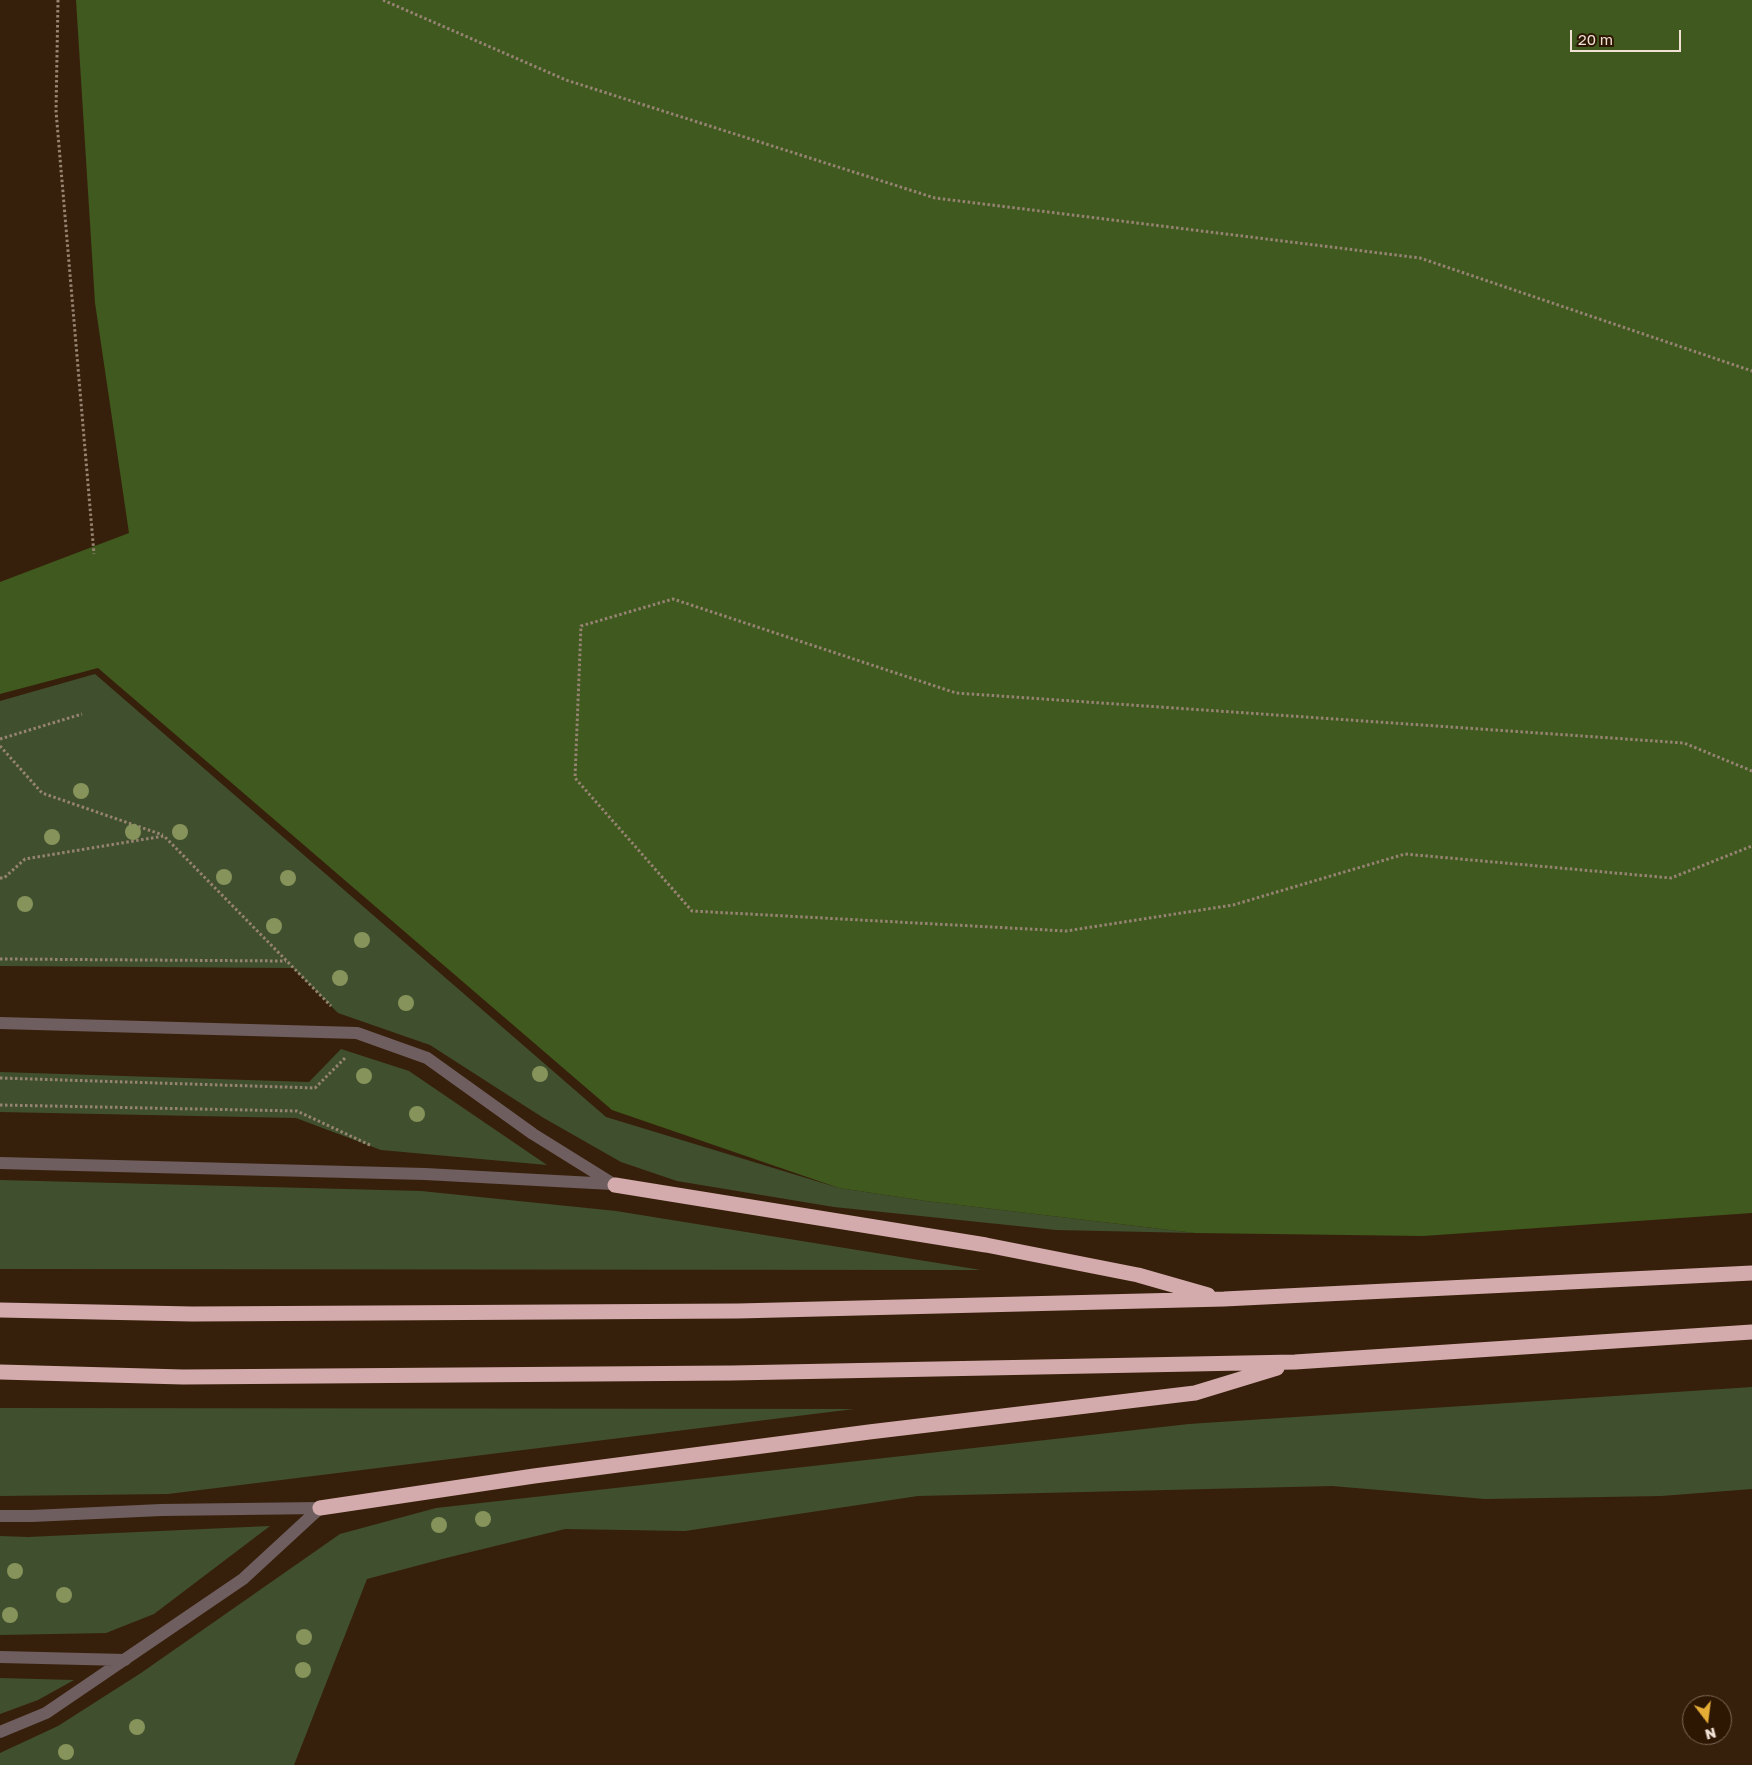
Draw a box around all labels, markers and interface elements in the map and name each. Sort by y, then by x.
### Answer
scale bar [1572,20,1683,52]
text: 20 m [1578,30,1613,48]
north arrow [1682,1695,1732,1745]
text: N [1703,1724,1718,1744]

